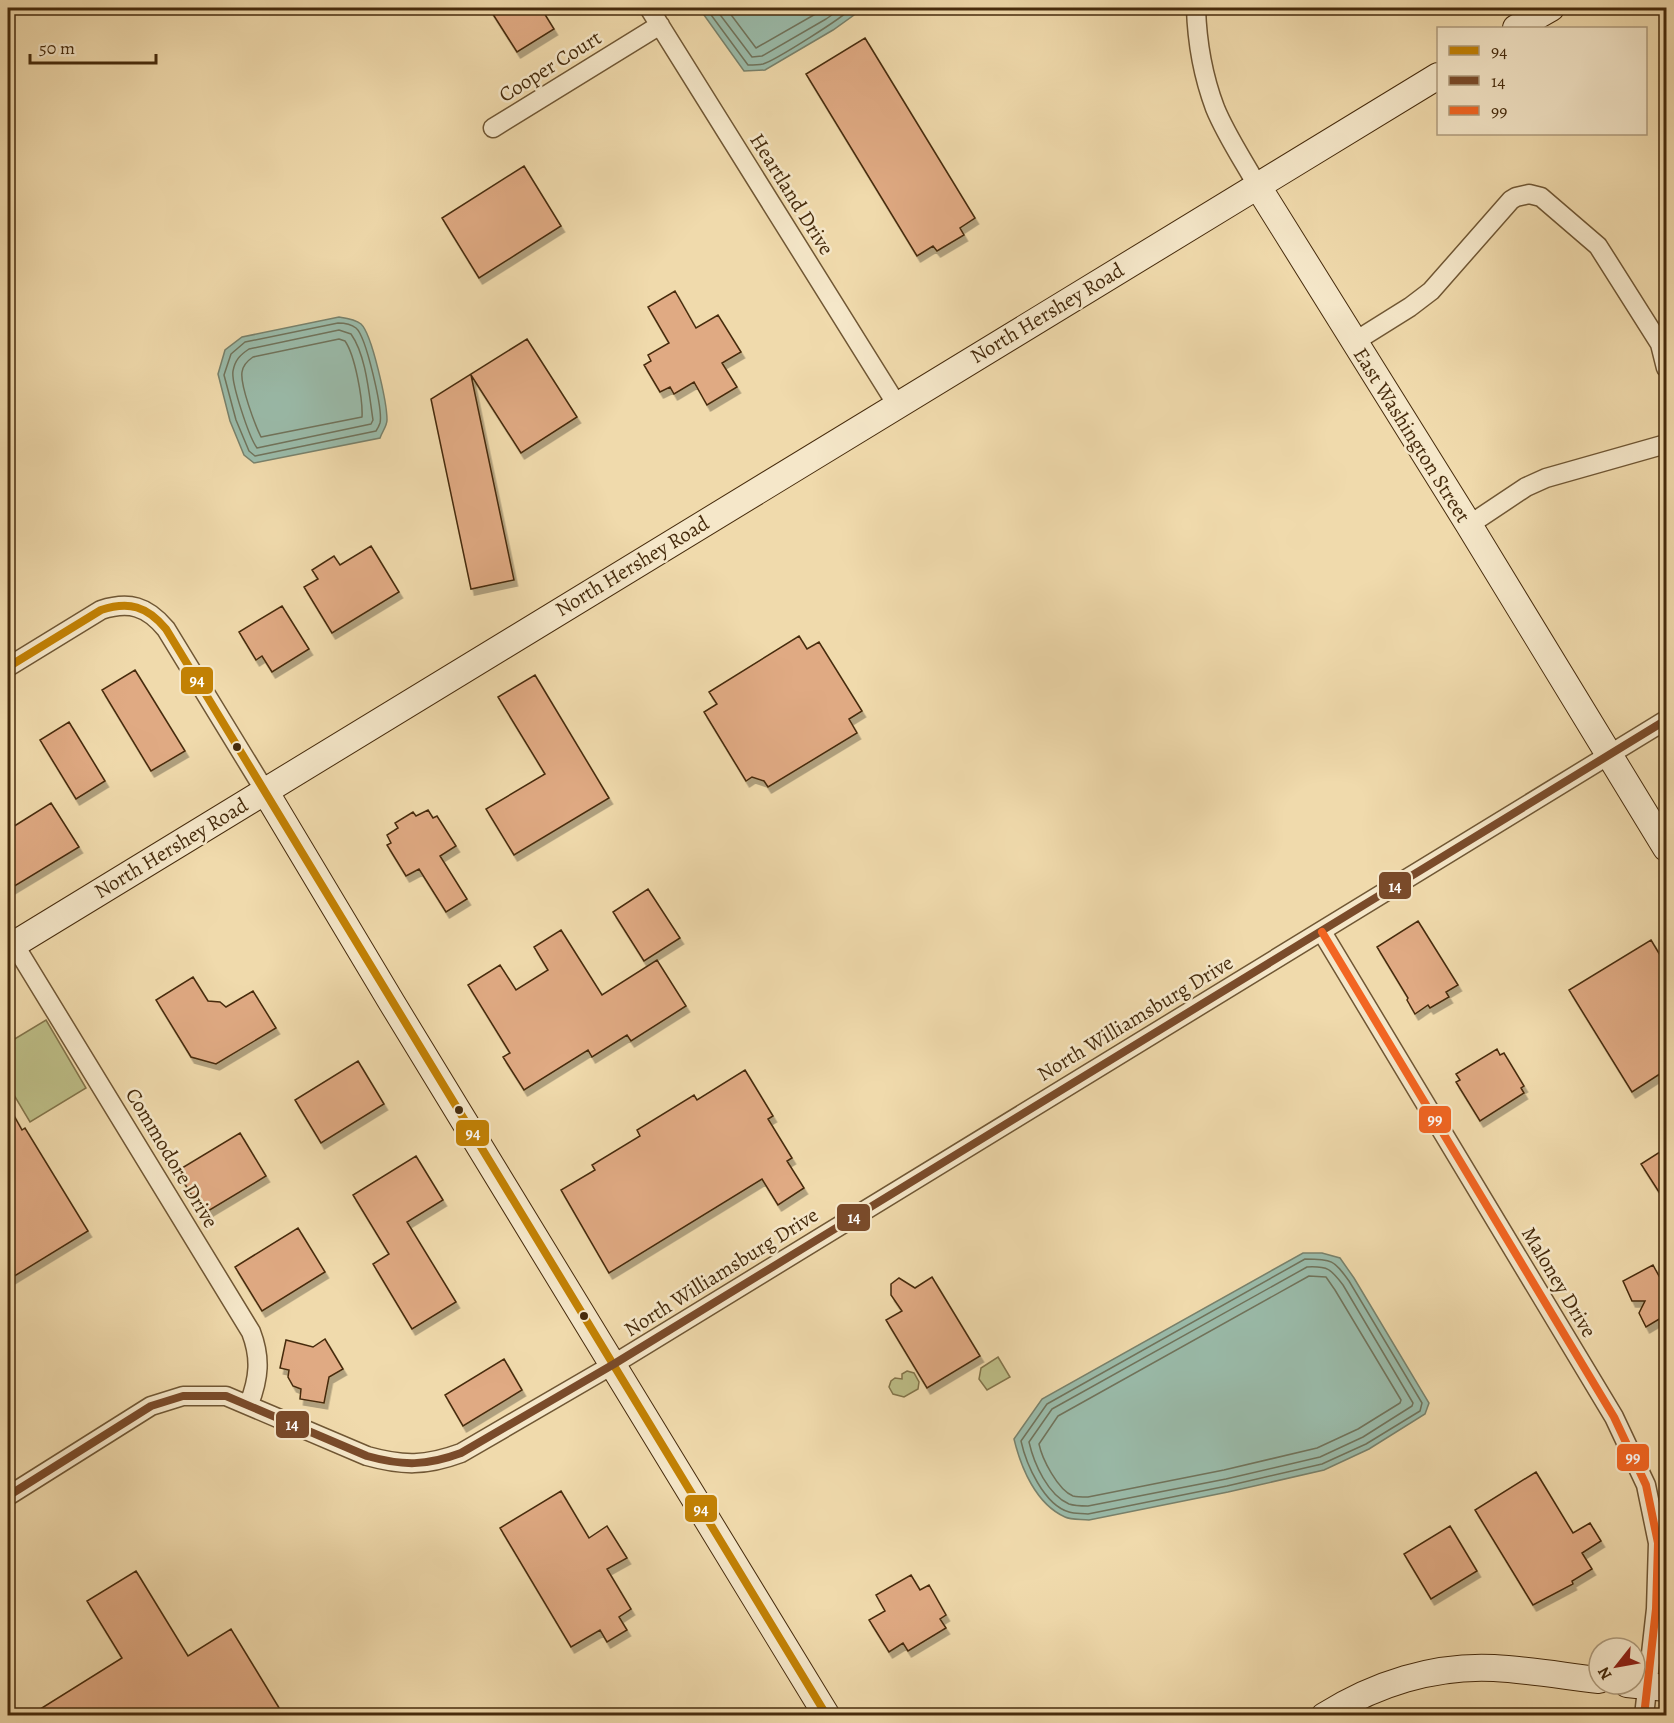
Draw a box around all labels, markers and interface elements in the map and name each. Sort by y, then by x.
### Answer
street label: Cooper Court [493,23,607,109]
scale bar [30,27,156,65]
legend [1437,27,1647,135]
text: 50 m [39,36,75,60]
text: 94 [1491,39,1507,63]
text: 14 [1491,69,1505,93]
text: 99 [1491,99,1507,123]
street label: Heartland Drive [743,128,841,260]
street label: North Hershey Road [965,256,1130,370]
street label: East Washington Street [1347,342,1477,528]
street label: North Hershey Road [550,509,715,623]
line badge: 94 [180,666,214,695]
text: 94 [190,670,205,692]
unlabelled marker [231,741,243,753]
street label: North Hershey Road [89,791,254,905]
line badge: 14 [1378,871,1412,900]
text: 14 [1388,876,1402,898]
street label: North Williamsburg Drive [1032,948,1238,1088]
street label: Commodore Drive [119,1083,225,1233]
unlabelled marker [453,1104,465,1116]
line badge: 99 [1418,1105,1452,1134]
text: 99 [1428,1109,1442,1131]
line badge: 94 [455,1119,490,1147]
text: 94 [466,1123,481,1145]
street label: North Williamsburg Drive [619,1201,823,1343]
line badge: 14 [836,1203,871,1232]
text: 14 [847,1207,861,1229]
street label: Maloney Drive [1515,1221,1603,1343]
unlabelled marker [578,1310,590,1322]
line badge: 14 [275,1410,310,1439]
text: 14 [285,1414,299,1436]
line badge: 99 [1616,1443,1650,1472]
text: 99 [1626,1447,1640,1469]
line badge: 94 [684,1494,718,1523]
text: 94 [694,1499,709,1521]
north arrow [1587,1636,1647,1696]
text: N [1592,1662,1617,1684]

